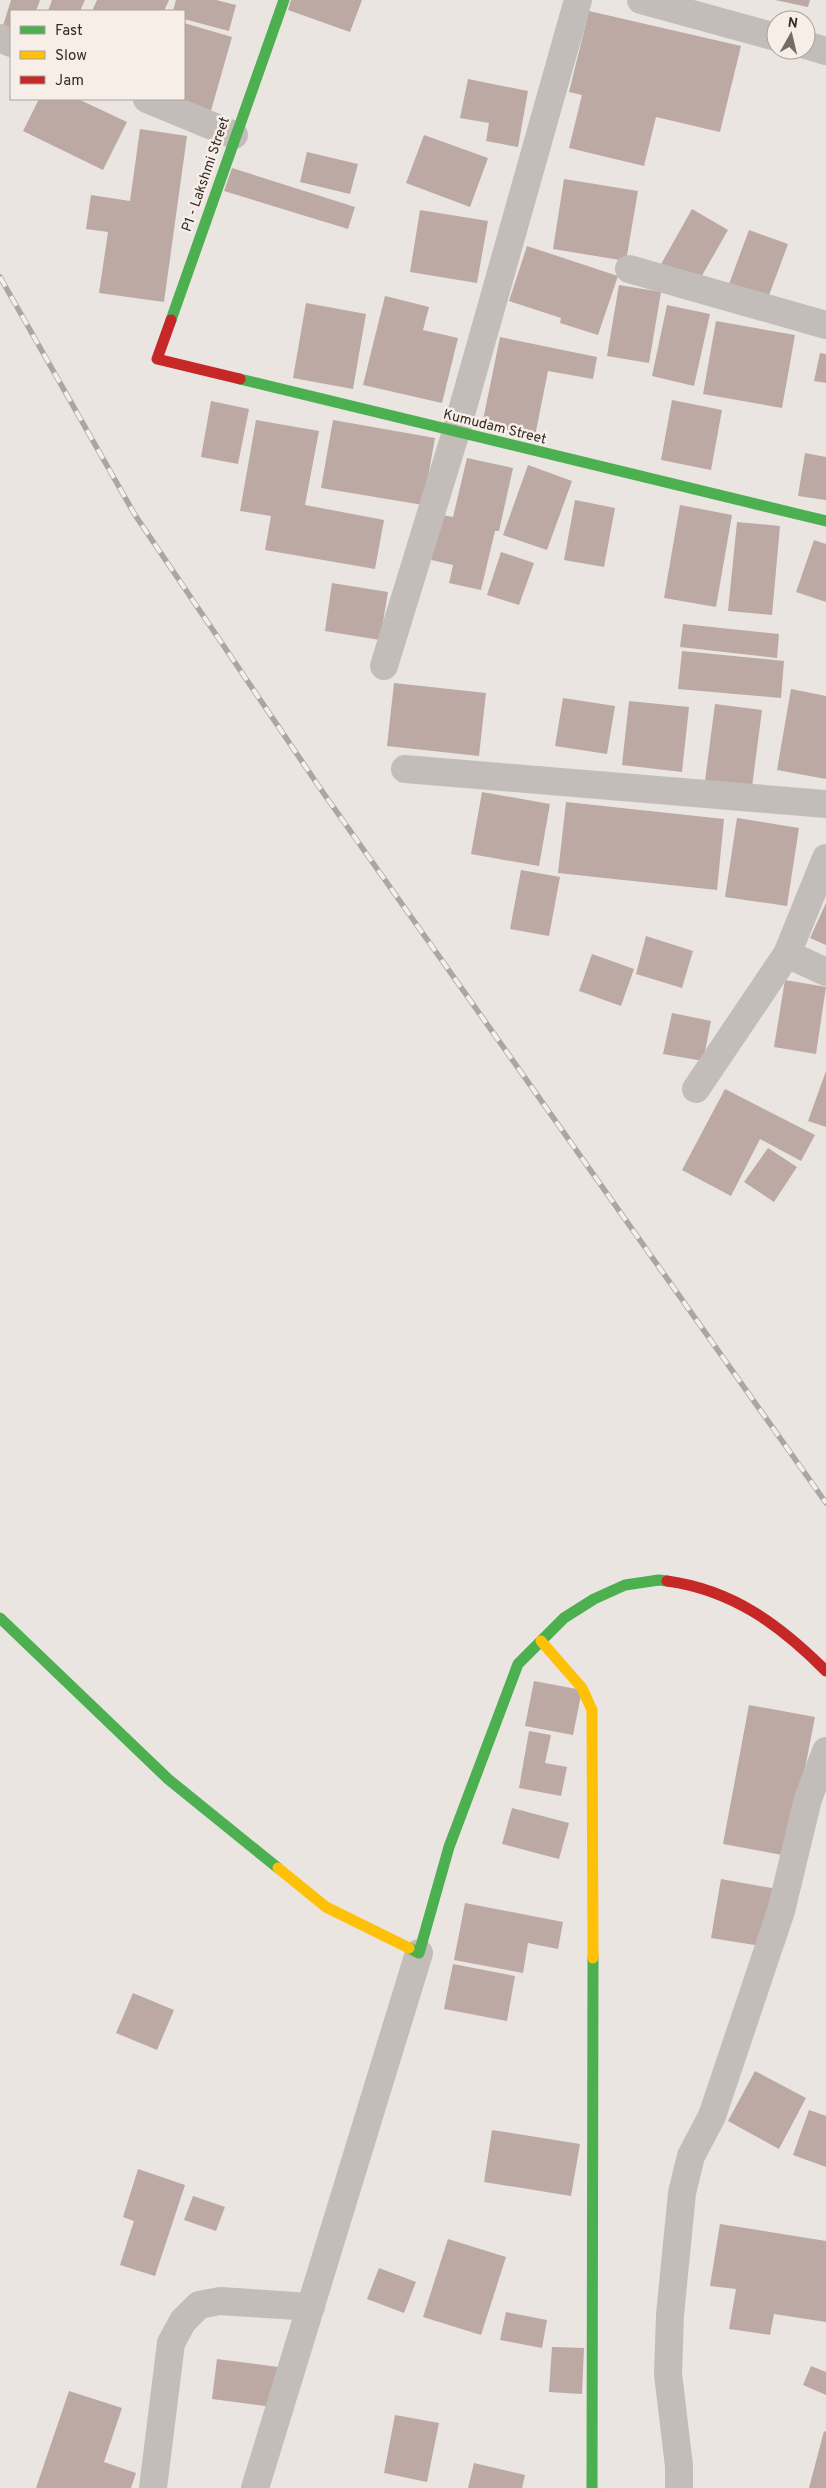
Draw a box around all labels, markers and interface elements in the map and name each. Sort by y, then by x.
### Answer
legend [10,10,185,100]
north arrow [766,10,816,60]
text: N [786,14,799,33]
text: Fast [55,22,83,41]
text: Slow [55,47,87,66]
text: Jam [55,72,84,91]
street label: P1 - Lakshmi Street [179,115,234,234]
street label: Kumudam Street [441,406,548,449]

